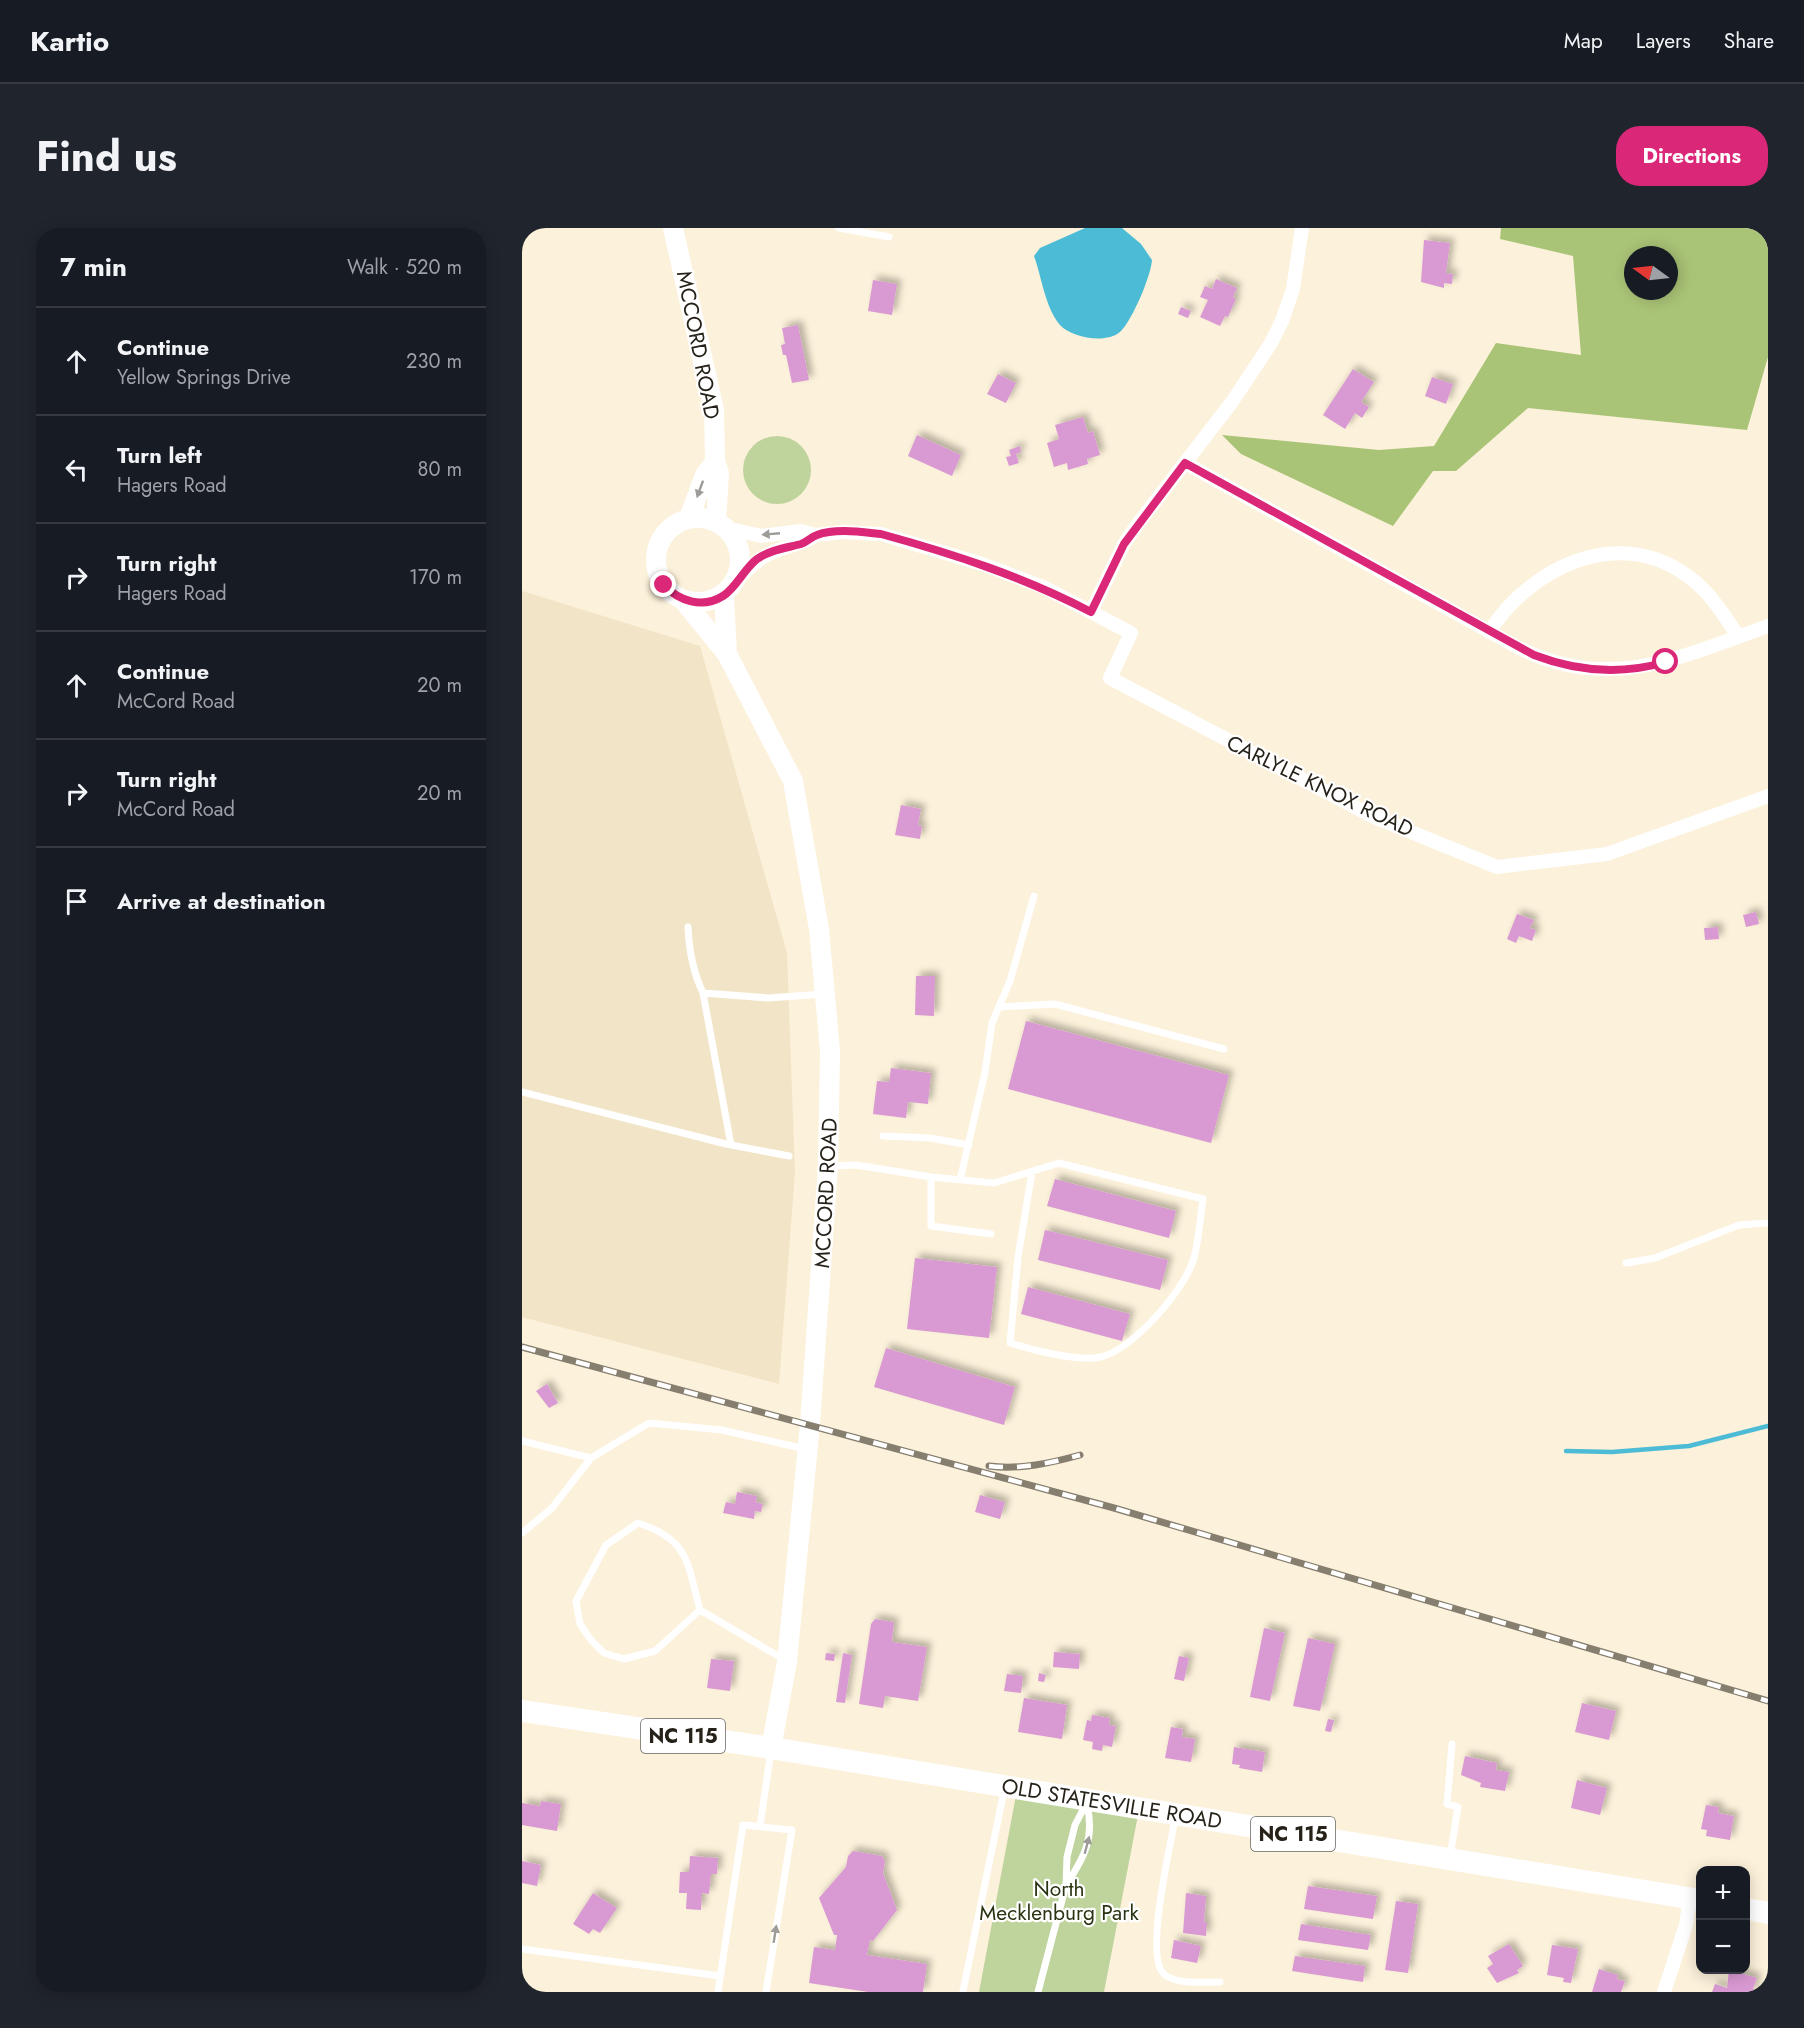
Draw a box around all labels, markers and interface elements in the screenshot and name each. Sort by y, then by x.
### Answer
text: Kartio [30,21,109,62]
text: Map [1564,26,1603,56]
text: Layers [1636,26,1691,56]
text: Share [1724,26,1774,56]
text: Find us [36,126,177,187]
button: Directions [1616,126,1768,186]
north arrow [1624,246,1678,300]
text: 7 min [60,248,127,286]
text: Walk · 520 m [347,253,462,282]
street label: MCCORD ROAD [669,268,727,422]
text: Continue [117,331,209,363]
icon: ahead [60,345,93,378]
text: 230 m [406,347,462,376]
text: Yellow Springs Drive [117,363,291,392]
text: Turn left [117,439,202,471]
icon: left [60,453,93,486]
text: 80 m [417,455,462,484]
text: Hagers Road [117,471,227,500]
one-way arrow [694,480,704,498]
one-way arrow [761,529,780,539]
text: Turn right [117,547,217,579]
icon: right [60,561,93,594]
text: 170 m [409,563,462,592]
route end [650,571,676,597]
text: Hagers Road [117,579,227,608]
route start [1652,648,1678,674]
text: Continue [117,655,209,687]
icon: ahead [60,669,93,702]
text: 20 m [417,671,462,700]
text: McCord Road [117,687,235,716]
street label: CARLYLE KNOX ROAD [1221,728,1419,844]
text: Turn right [117,763,217,795]
icon: right [60,777,93,810]
text: 20 m [417,779,462,808]
text: McCord Road [117,795,235,824]
icon: arrive [60,885,93,918]
text: Arrive at destination [117,885,326,917]
street label: MCCORD ROAD [807,1117,845,1269]
road number: NC 115 [641,1719,725,1753]
street label: OLD STATESVILLE ROAD [999,1771,1224,1837]
road number: NC 115 [1251,1817,1335,1851]
one-way arrow [1083,1836,1092,1854]
map controls [1696,1866,1750,1974]
button: + [1696,1866,1750,1920]
park label: North Mecklenburg Park [979,1874,1139,1928]
button: − [1696,1920,1750,1974]
one-way arrow [771,1925,780,1944]

